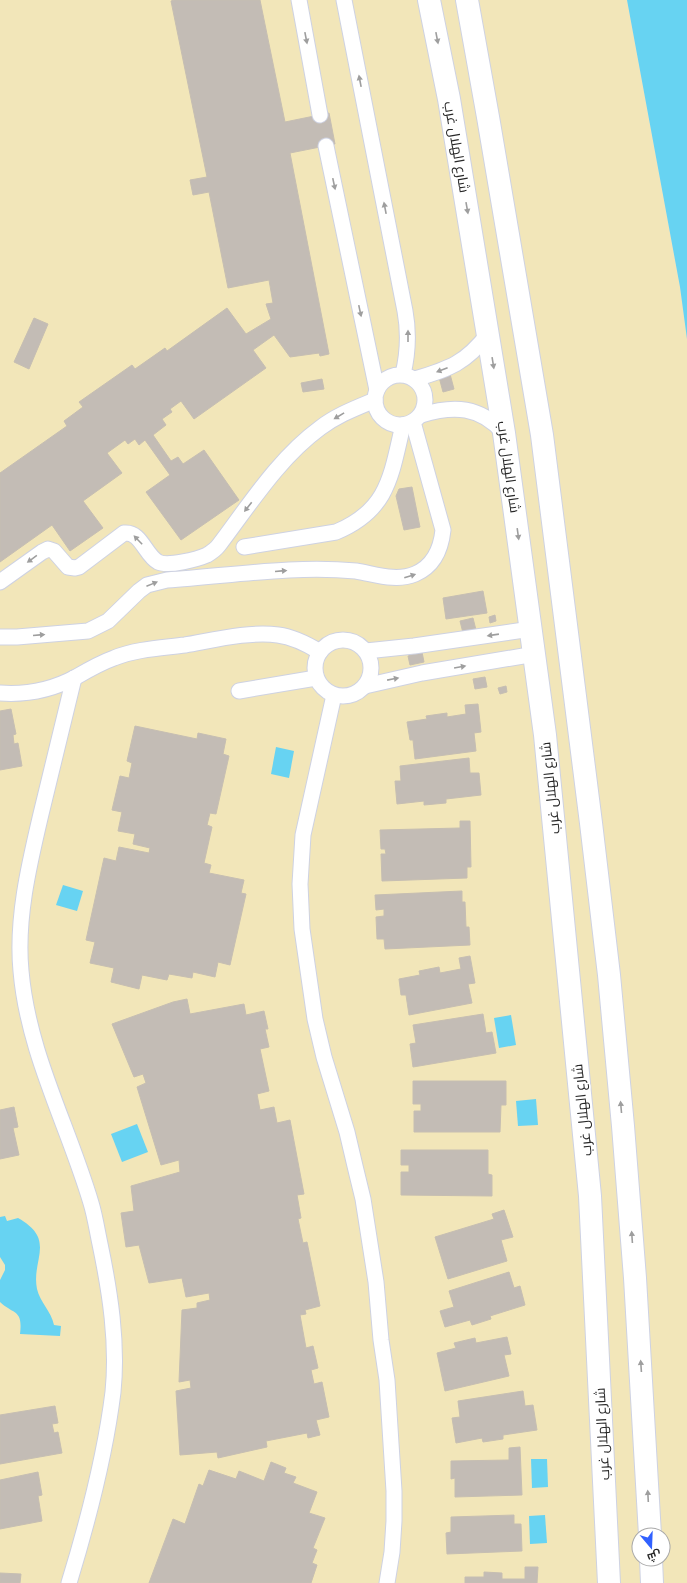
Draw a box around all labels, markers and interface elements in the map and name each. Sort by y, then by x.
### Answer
one-way arrow [303,32,309,44]
one-way arrow [435,32,441,44]
one-way arrow [356,74,362,87]
street label: شارع الهلال غرب [440,100,473,194]
one-way arrow [332,178,338,190]
one-way arrow [382,202,388,214]
one-way arrow [464,202,470,214]
one-way arrow [358,305,364,318]
one-way arrow [405,329,411,342]
one-way arrow [490,357,496,370]
one-way arrow [436,368,448,374]
one-way arrow [333,413,345,420]
street label: شارع الهلال غرب [494,420,523,514]
one-way arrow [244,502,252,513]
one-way arrow [515,528,521,540]
one-way arrow [133,535,142,545]
one-way arrow [27,555,38,563]
one-way arrow [275,567,287,574]
one-way arrow [404,572,416,578]
one-way arrow [147,580,159,586]
one-way arrow [33,632,45,638]
one-way arrow [487,632,499,638]
one-way arrow [454,663,466,669]
one-way arrow [387,676,399,682]
street label: شارع الهلال غرب [537,741,564,835]
street label: شارع الهلال غرب [569,1063,596,1157]
one-way arrow [618,1101,625,1113]
one-way arrow [628,1231,635,1243]
one-way arrow [637,1360,644,1372]
street label: شارع الهلال غرب [592,1387,613,1481]
one-way arrow [645,1490,652,1502]
north arrow [631,1527,671,1567]
text: ش [645,1548,663,1564]

